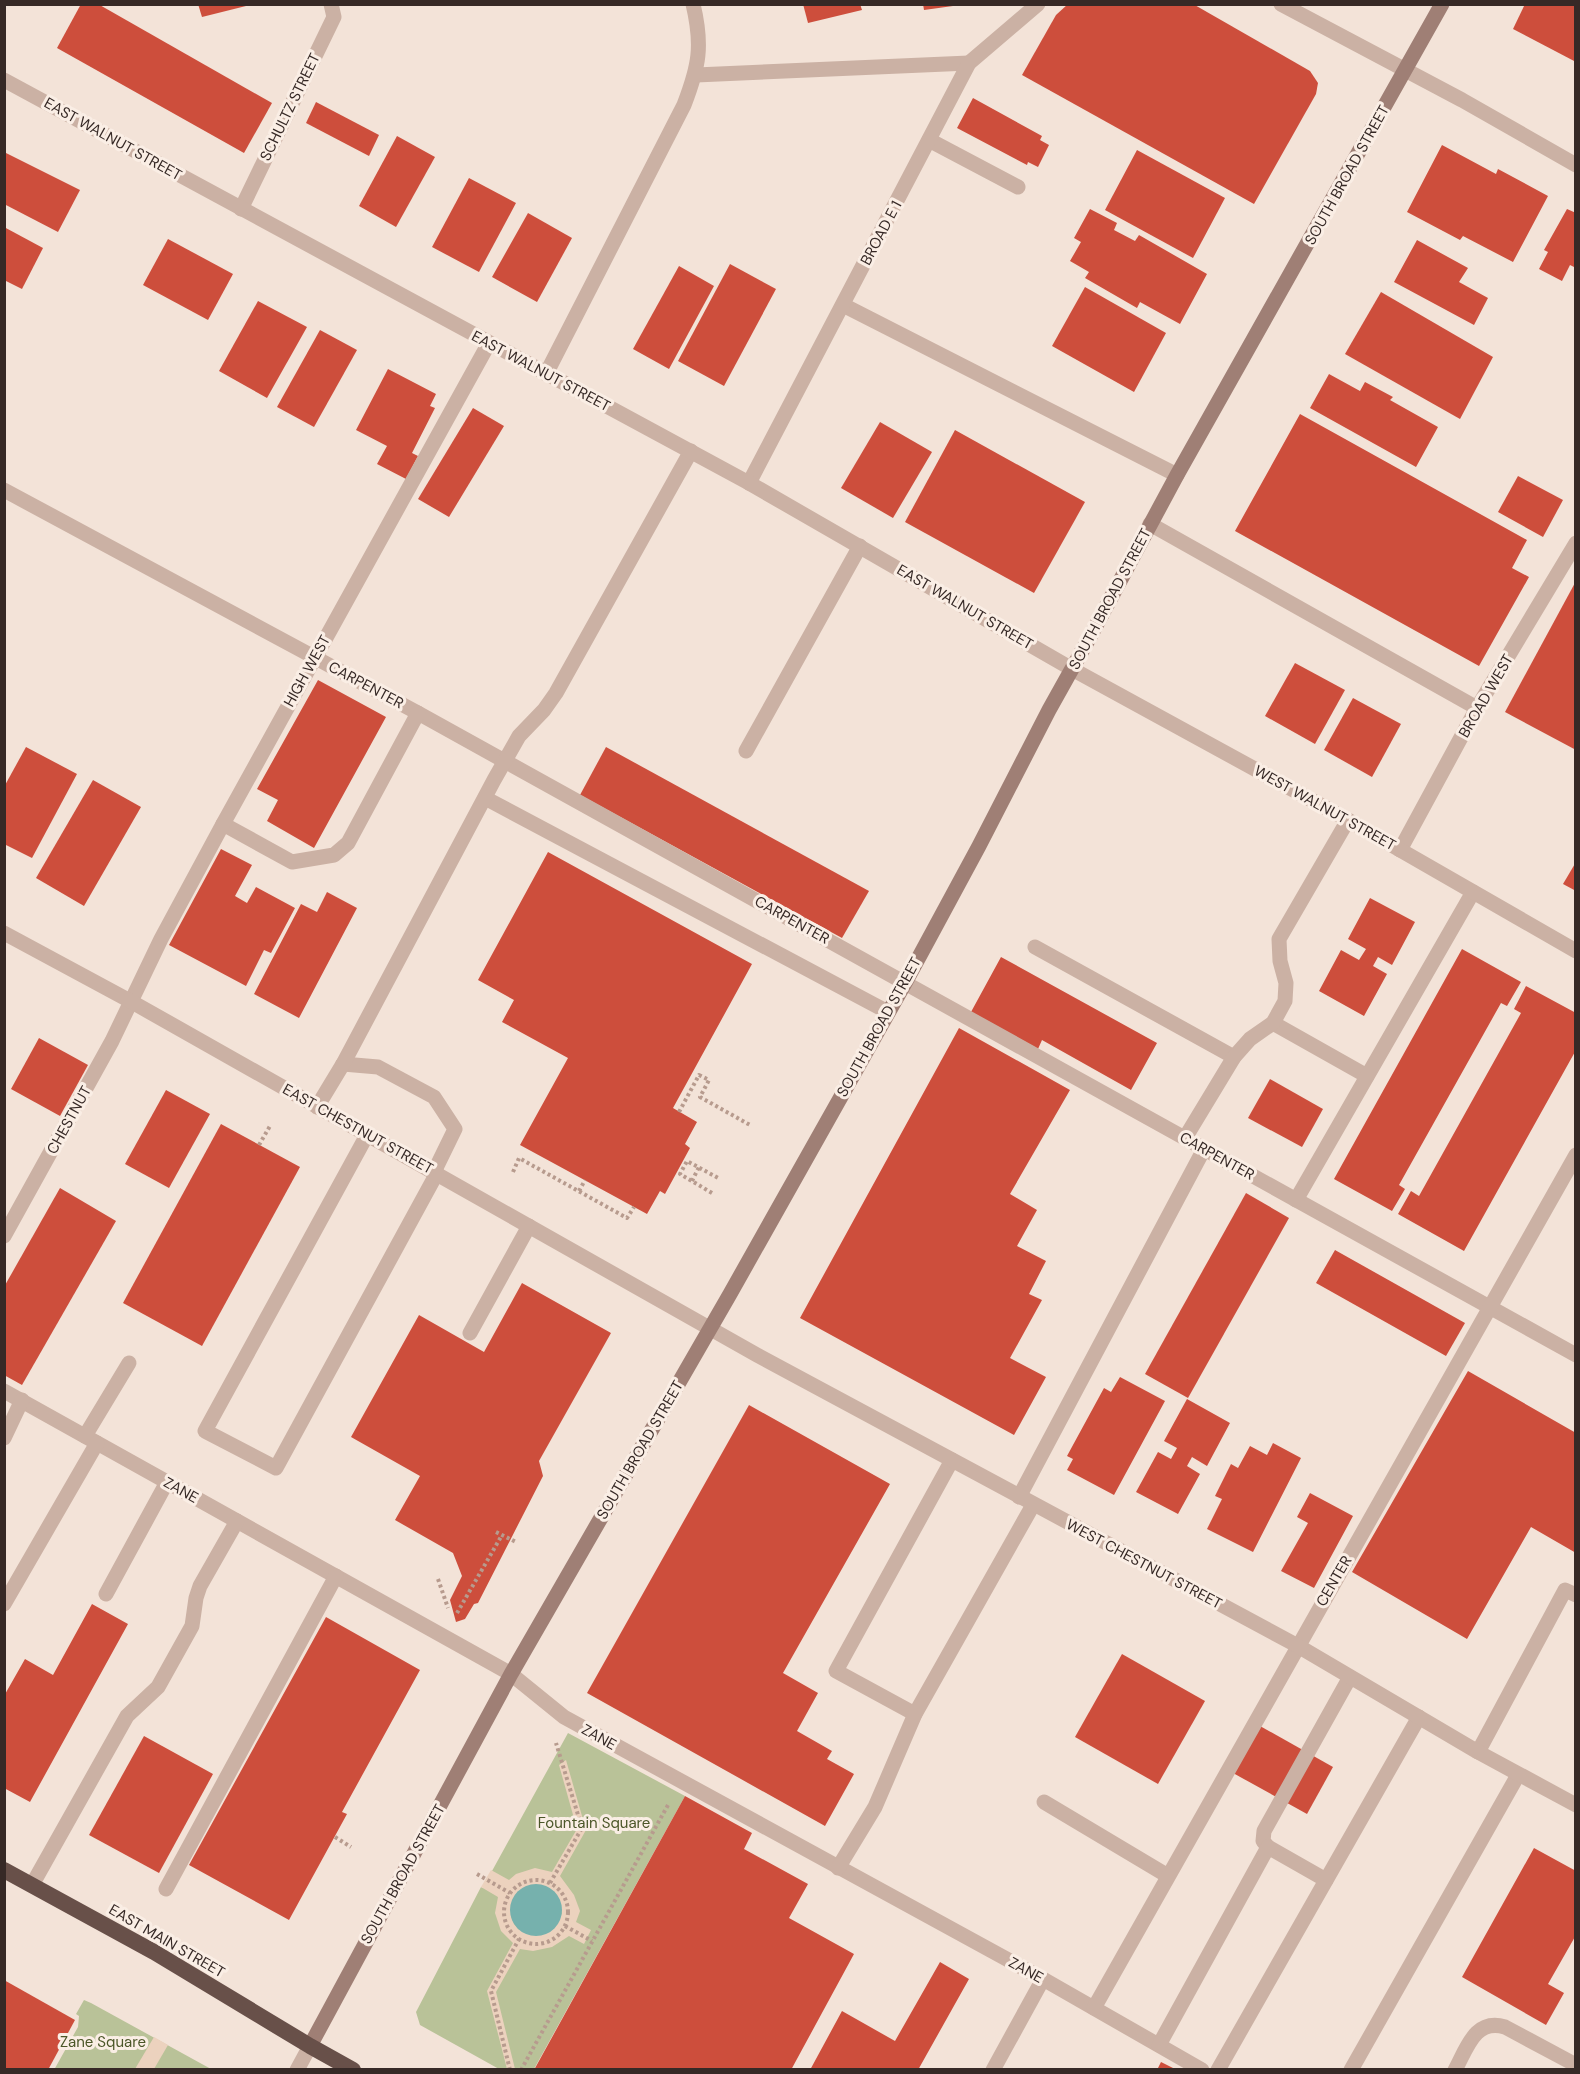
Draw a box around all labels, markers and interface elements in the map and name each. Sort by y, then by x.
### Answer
street label: SCHULTZ STREET [255,50,325,164]
street label: EAST WALNUT STREET [41,93,185,185]
street label: SOUTH BROAD STREET [1300,102,1394,248]
street label: BROAD E 1 [856,197,906,269]
street label: EAST WALNUT STREET [468,326,614,416]
street label: SOUTH BROAD STREET [1064,525,1156,673]
street label: EAST WALNUT STREET [893,560,1037,654]
street label: HIGH WEST [279,632,335,710]
street label: BROAD WEST [1454,651,1518,741]
street label: CARPENTER [325,657,407,713]
street label: WEST WALNUT STREET [1251,761,1399,855]
street label: CARPENTER [751,891,833,949]
street label: SOUTH BROAD STREET [832,954,926,1100]
street label: EAST CHESTNUT STREET [279,1079,437,1179]
street label: CHESTNUT [42,1082,96,1158]
street label: CARPENTER [1176,1127,1258,1185]
street label: SOUTH BROAD STREET [592,1377,688,1523]
street label: ZANE [160,1472,202,1508]
street label: WEST CHESTNUT STREET [1063,1514,1225,1614]
street label: CENTER [1311,1552,1357,1610]
street label: ZANE [578,1719,620,1755]
street label: SOUTH BROAD STREET [356,1801,450,1947]
park label: Fountain Square [538,1813,650,1833]
street label: EAST MAIN STREET [105,1900,229,1982]
street label: ZANE [1005,1952,1047,1988]
park label: Zane Square [60,2032,146,2052]

